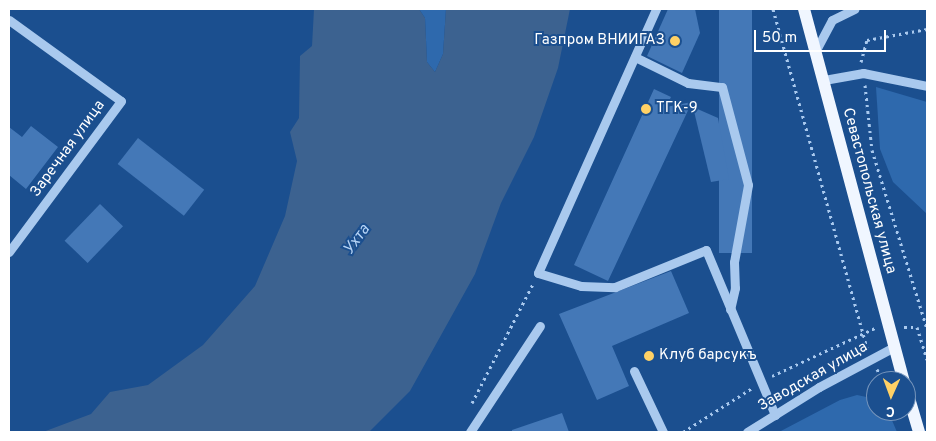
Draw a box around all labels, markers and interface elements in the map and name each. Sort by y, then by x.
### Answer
scale bar [756,20,888,52]
text: 50 m [762,29,797,48]
place label: Газпром ВНИИГАЗ [534,32,665,50]
marker: Газпром ВНИИГАЗ [669,35,681,47]
street label: Заречная улица [27,97,109,201]
place label: ТГК-9 [656,100,698,118]
marker: ТГК-9 [640,103,652,115]
street label: Севастопольская улица [838,106,900,276]
water label: Ухта [340,221,374,259]
street label: Заводская улица [755,338,871,416]
place label: Клуб барсукъ [659,347,757,365]
marker: Клуб барсукъ [643,350,655,362]
north arrow [866,371,916,421]
text: С [886,402,895,419]

